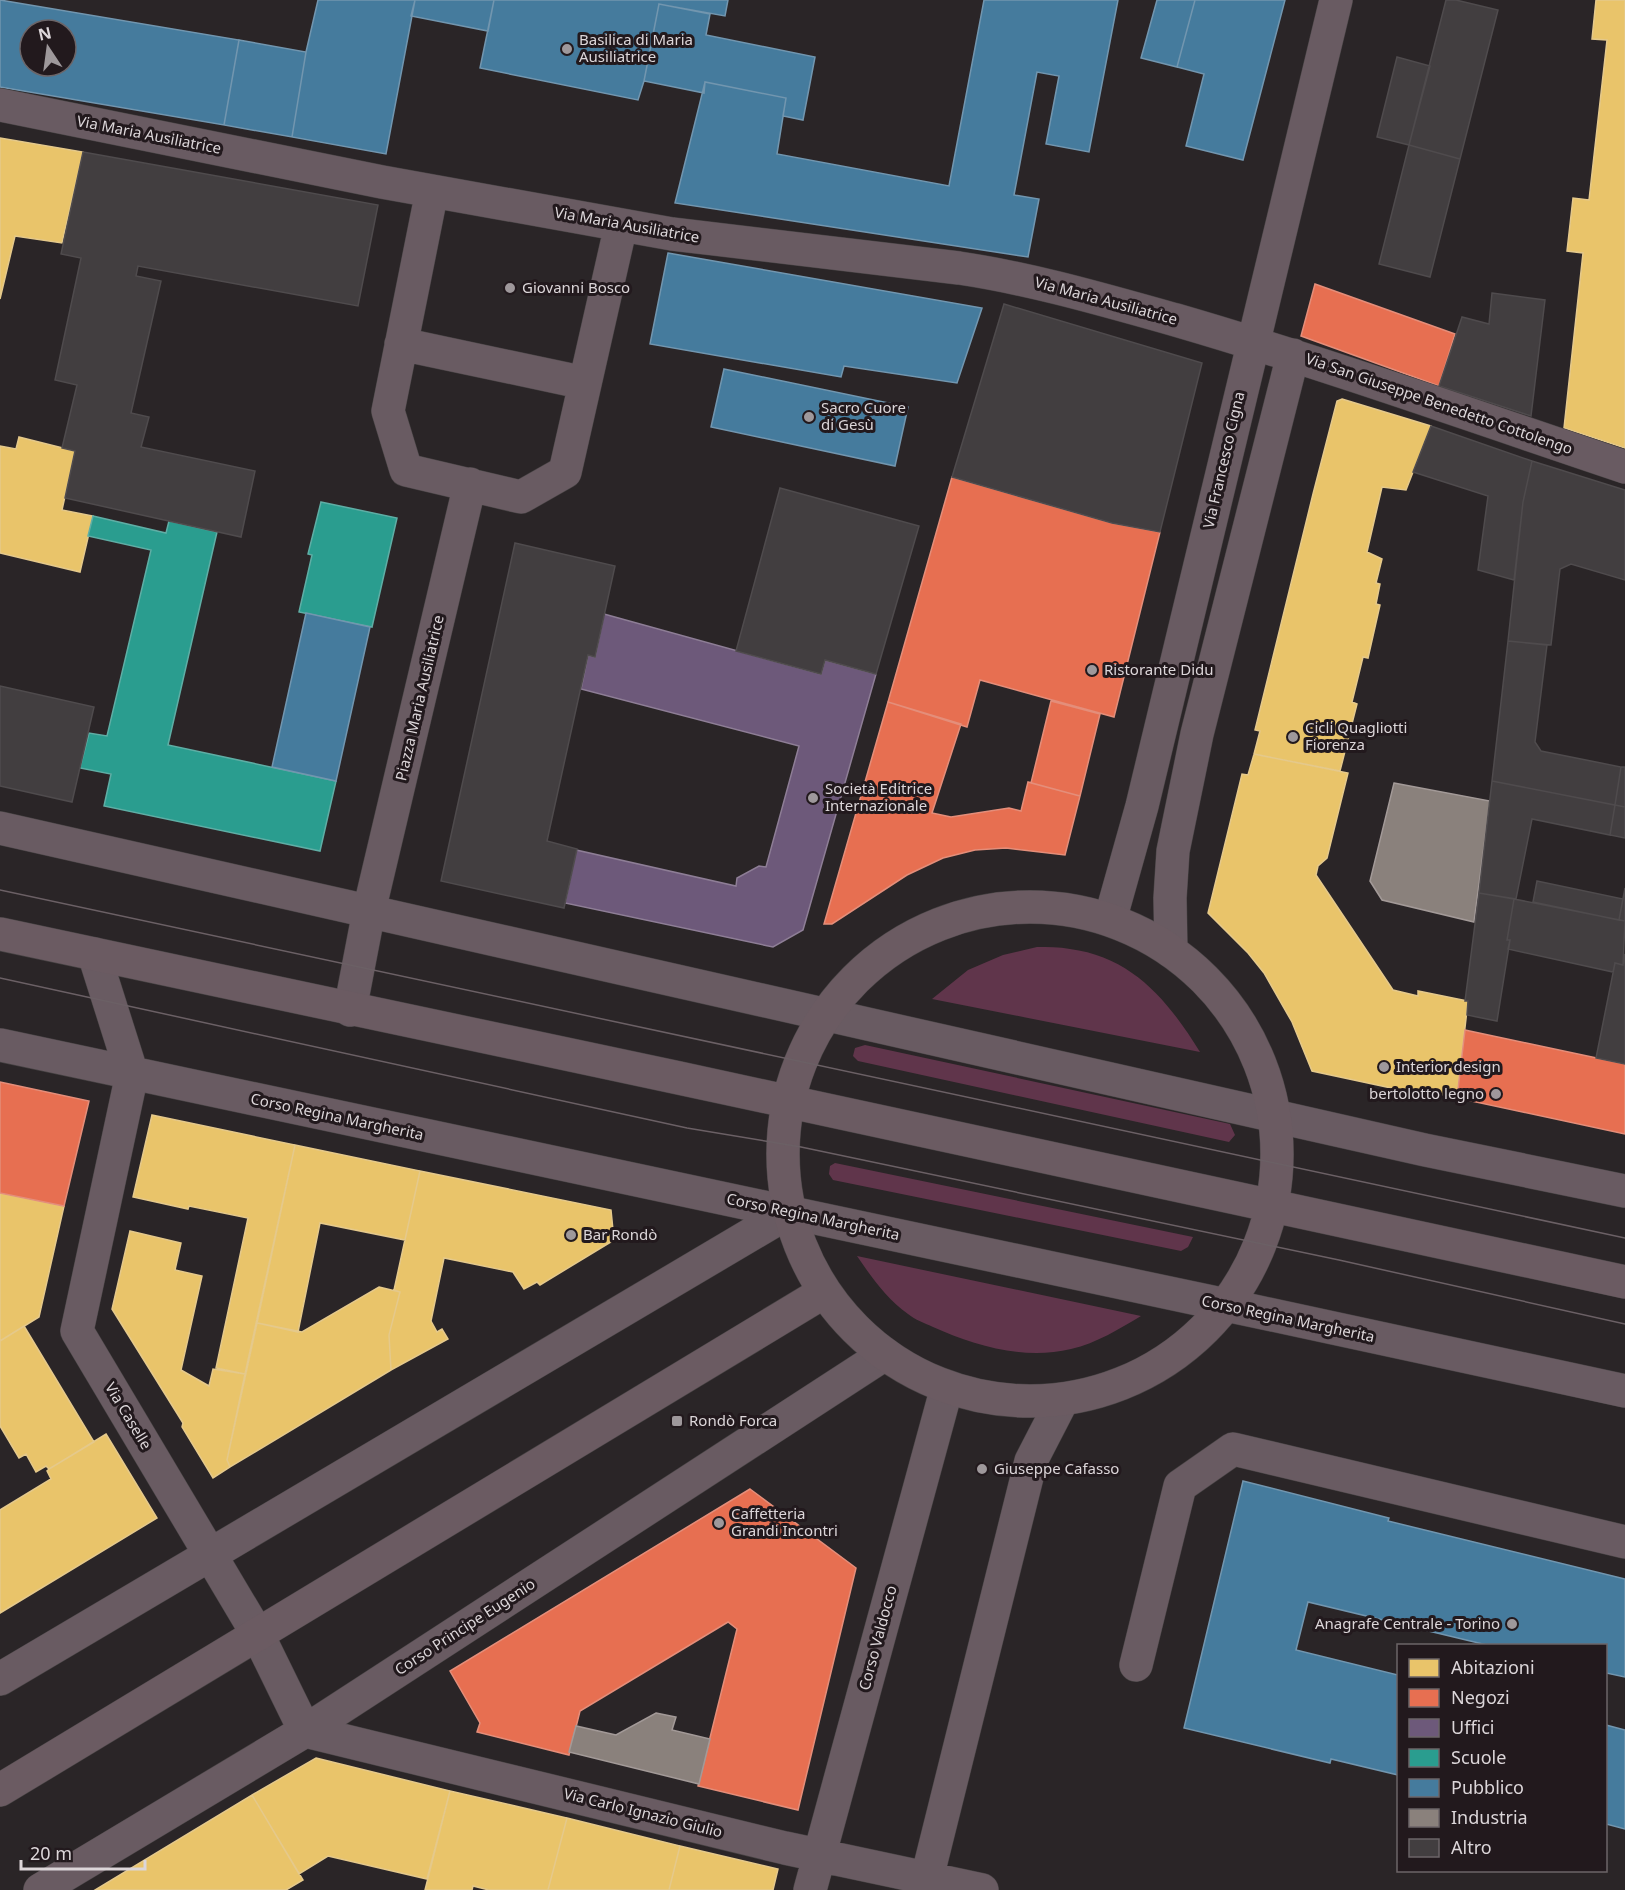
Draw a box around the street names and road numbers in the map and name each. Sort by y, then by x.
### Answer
street label: Via Maria Ausiliatrice [75,110,223,158]
street label: Via Maria Ausiliatrice [553,201,701,247]
street label: Via Maria Ausiliatrice [1033,271,1180,329]
street label: Via San Giuseppe Benedetto Cottolengo [1303,348,1576,458]
street label: Via Francesco Cigna [1198,389,1248,530]
street label: Piazza Maria Ausiliatrice [390,613,448,783]
street label: Corso Regina Margherita [249,1088,426,1144]
street label: Corso Regina Margherita [725,1188,902,1244]
street label: Corso Regina Margherita [1200,1290,1377,1346]
street label: Via Caselle [101,1378,157,1453]
street label: Corso Principe Eugenio [390,1573,538,1679]
street label: Corso Valdocco [853,1583,901,1692]
street label: Via Carlo Ignazio Giulio [562,1783,725,1841]

